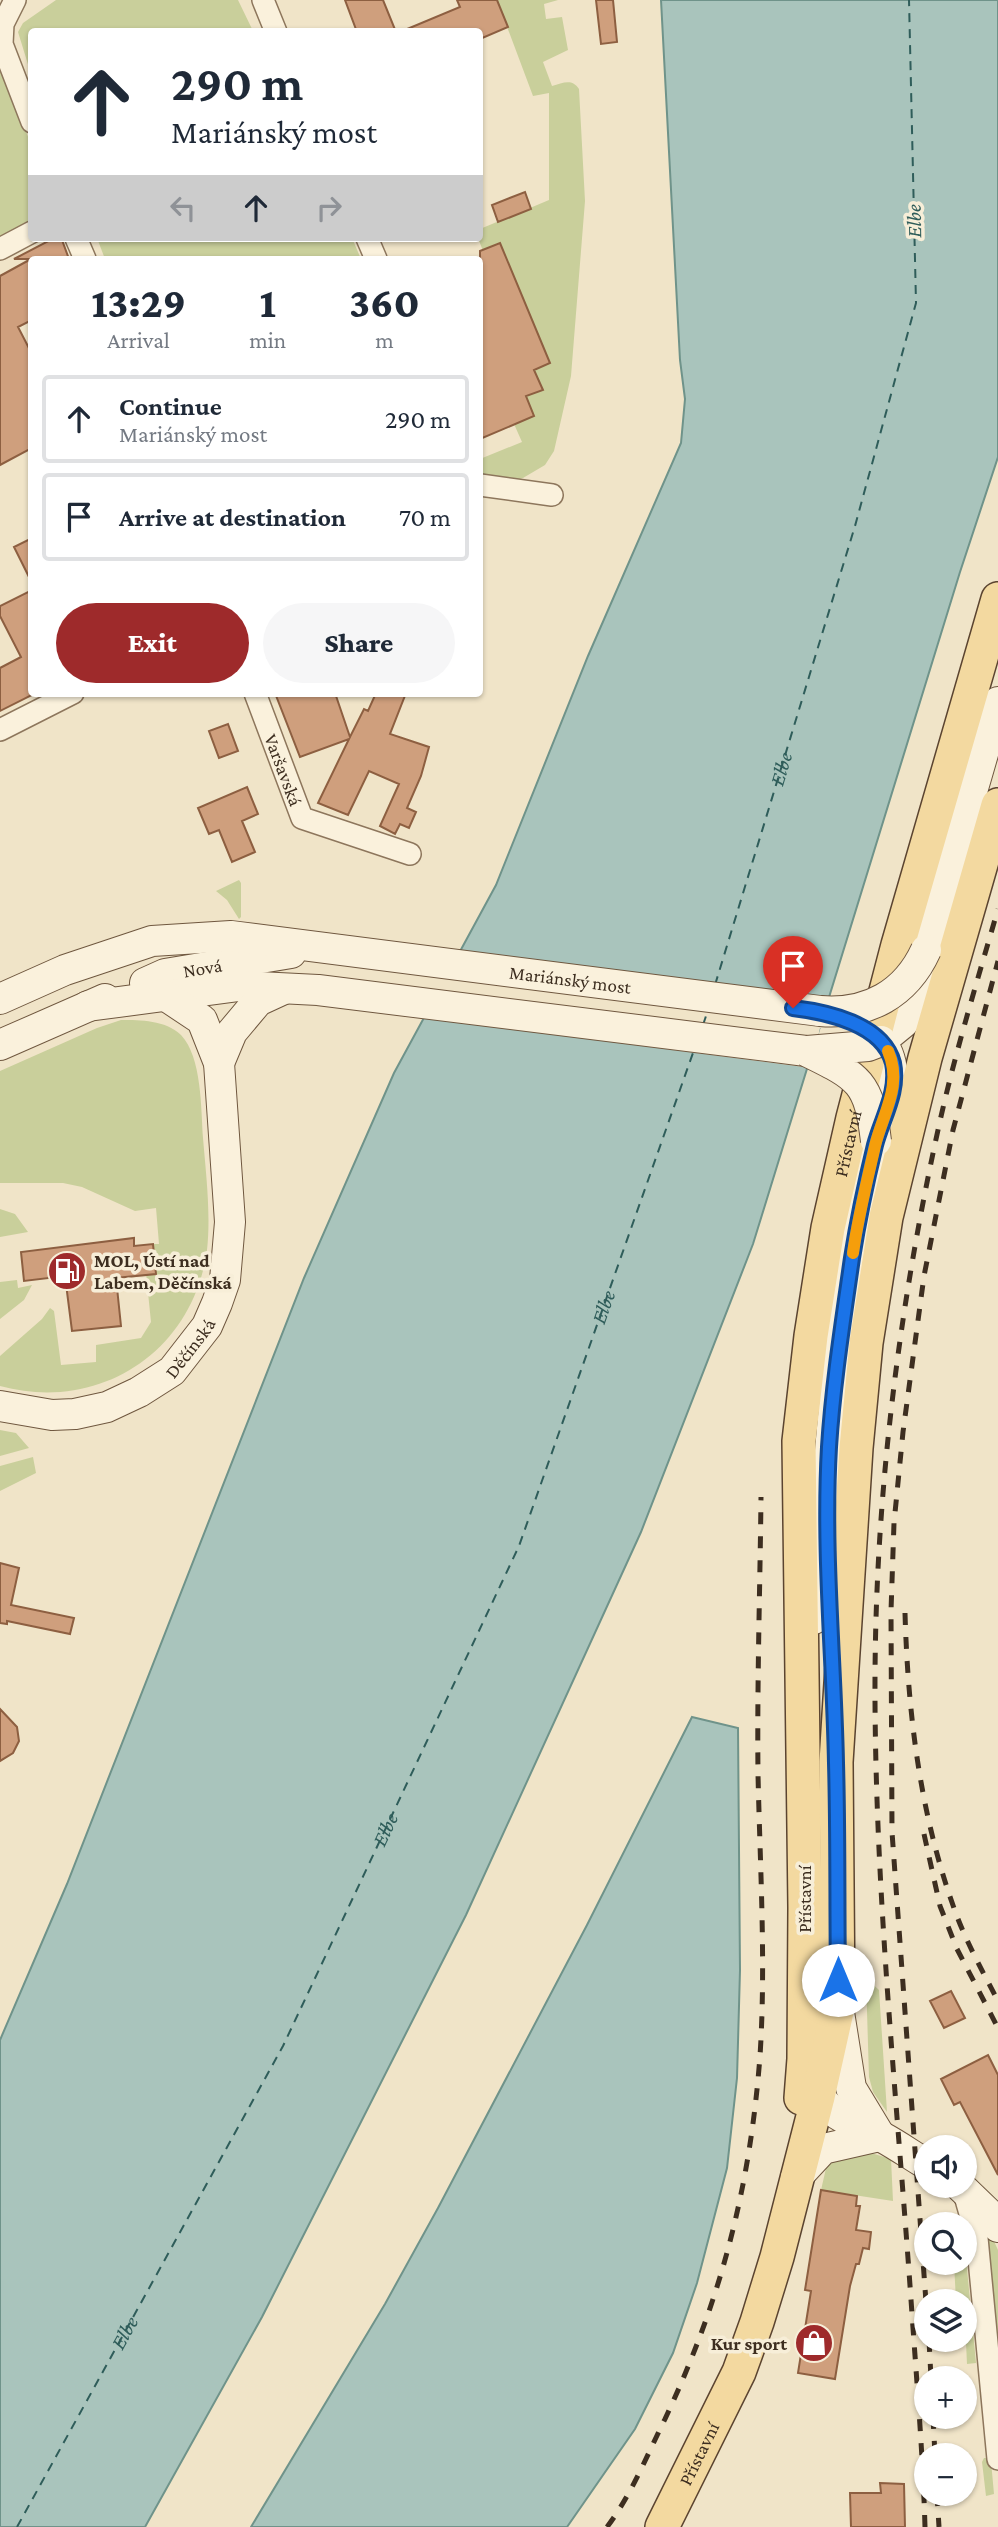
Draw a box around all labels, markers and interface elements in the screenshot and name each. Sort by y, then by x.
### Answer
icon: ahead [56,56,147,147]
text: 290 m [171,56,303,111]
text: Mariánský most [171,114,377,150]
icon: left [164,189,202,227]
icon: ahead [237,189,275,227]
icon: right [310,189,348,227]
water label: Elbe [902,204,926,238]
text: 13:29 [91,279,186,326]
text: 1 [259,279,276,326]
text: 360 [349,279,420,326]
text: Arrival [107,327,170,353]
text: min [249,327,286,353]
text: m [375,327,394,353]
text: Continue [119,392,222,421]
icon: ahead [60,400,98,438]
text: 290 m [385,405,451,434]
text: Mariánský most [119,421,267,447]
icon: arrive [60,498,98,536]
text: Arrive at destination [119,503,346,532]
text: 70 m [399,503,451,532]
button: Exit [56,603,249,683]
button: Share [263,603,455,683]
street label: Varšavská [260,731,307,809]
water label: Elbe [765,749,797,789]
pin [763,936,823,1008]
icon: arrive [774,947,812,985]
street label: Nová [182,955,224,982]
street label: Mariánský most [508,962,633,998]
street label: Přístavní [830,1107,866,1179]
fuel station icon: MOL, Ústí nad Labem, Děčínská [46,1250,88,1292]
place label: MOL, Ústí nad Labem, Děčínská [94,1250,233,1293]
water label: Elbe [586,1287,620,1327]
street label: Děčínská [161,1316,220,1382]
water label: Elbe [367,1809,403,1850]
street label: Přístavní [794,1864,815,1933]
position arrow [801,1943,875,2017]
map controls [914,2135,977,2506]
button: sound [914,2135,977,2198]
button: search [914,2212,977,2275]
button: layers [914,2289,977,2352]
water label: Elbe [106,2312,143,2353]
shop icon: Kur sport [793,2322,835,2364]
place label: Kur sport [711,2333,787,2354]
button: + [914,2366,977,2429]
street label: Přístavní [674,2418,724,2489]
button: − [914,2443,977,2506]

